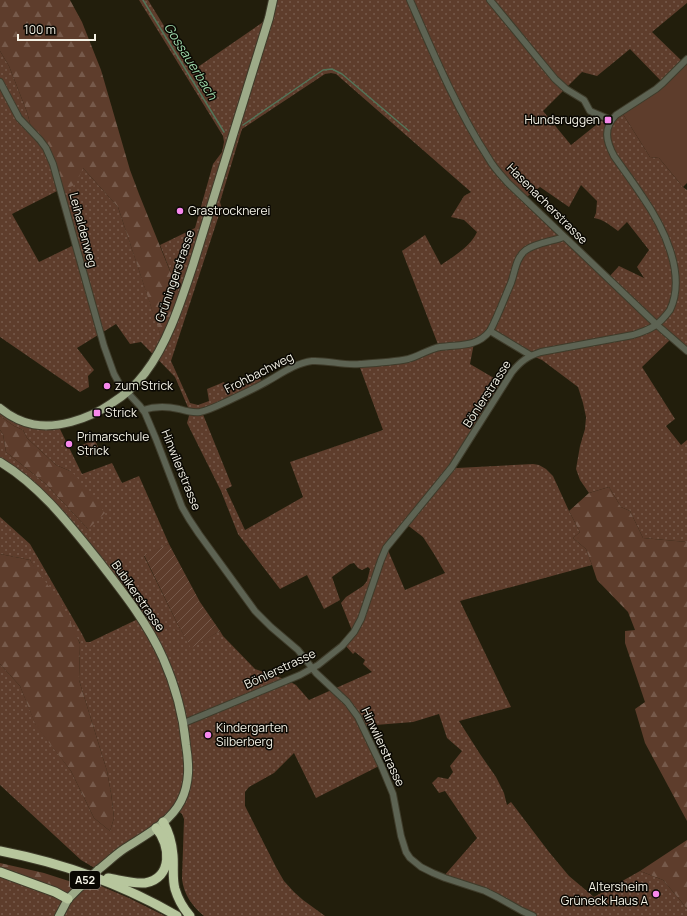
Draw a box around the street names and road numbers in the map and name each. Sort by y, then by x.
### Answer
street label: Hasenacherstrasse [503,159,592,248]
street label: Leihaldenweg [65,191,102,269]
street label: Grüningerstrasse [151,227,198,324]
street label: Frohbachweg [221,348,296,397]
street label: Bönlerstrasse [458,357,515,431]
street label: Hinwilerstrasse [158,427,205,513]
street label: Bubikerstrasse [108,557,169,635]
street label: Bönlerstrasse [241,645,318,693]
street label: Hinwilerstrasse [358,704,409,789]
road number: A52 [70,871,100,889]

